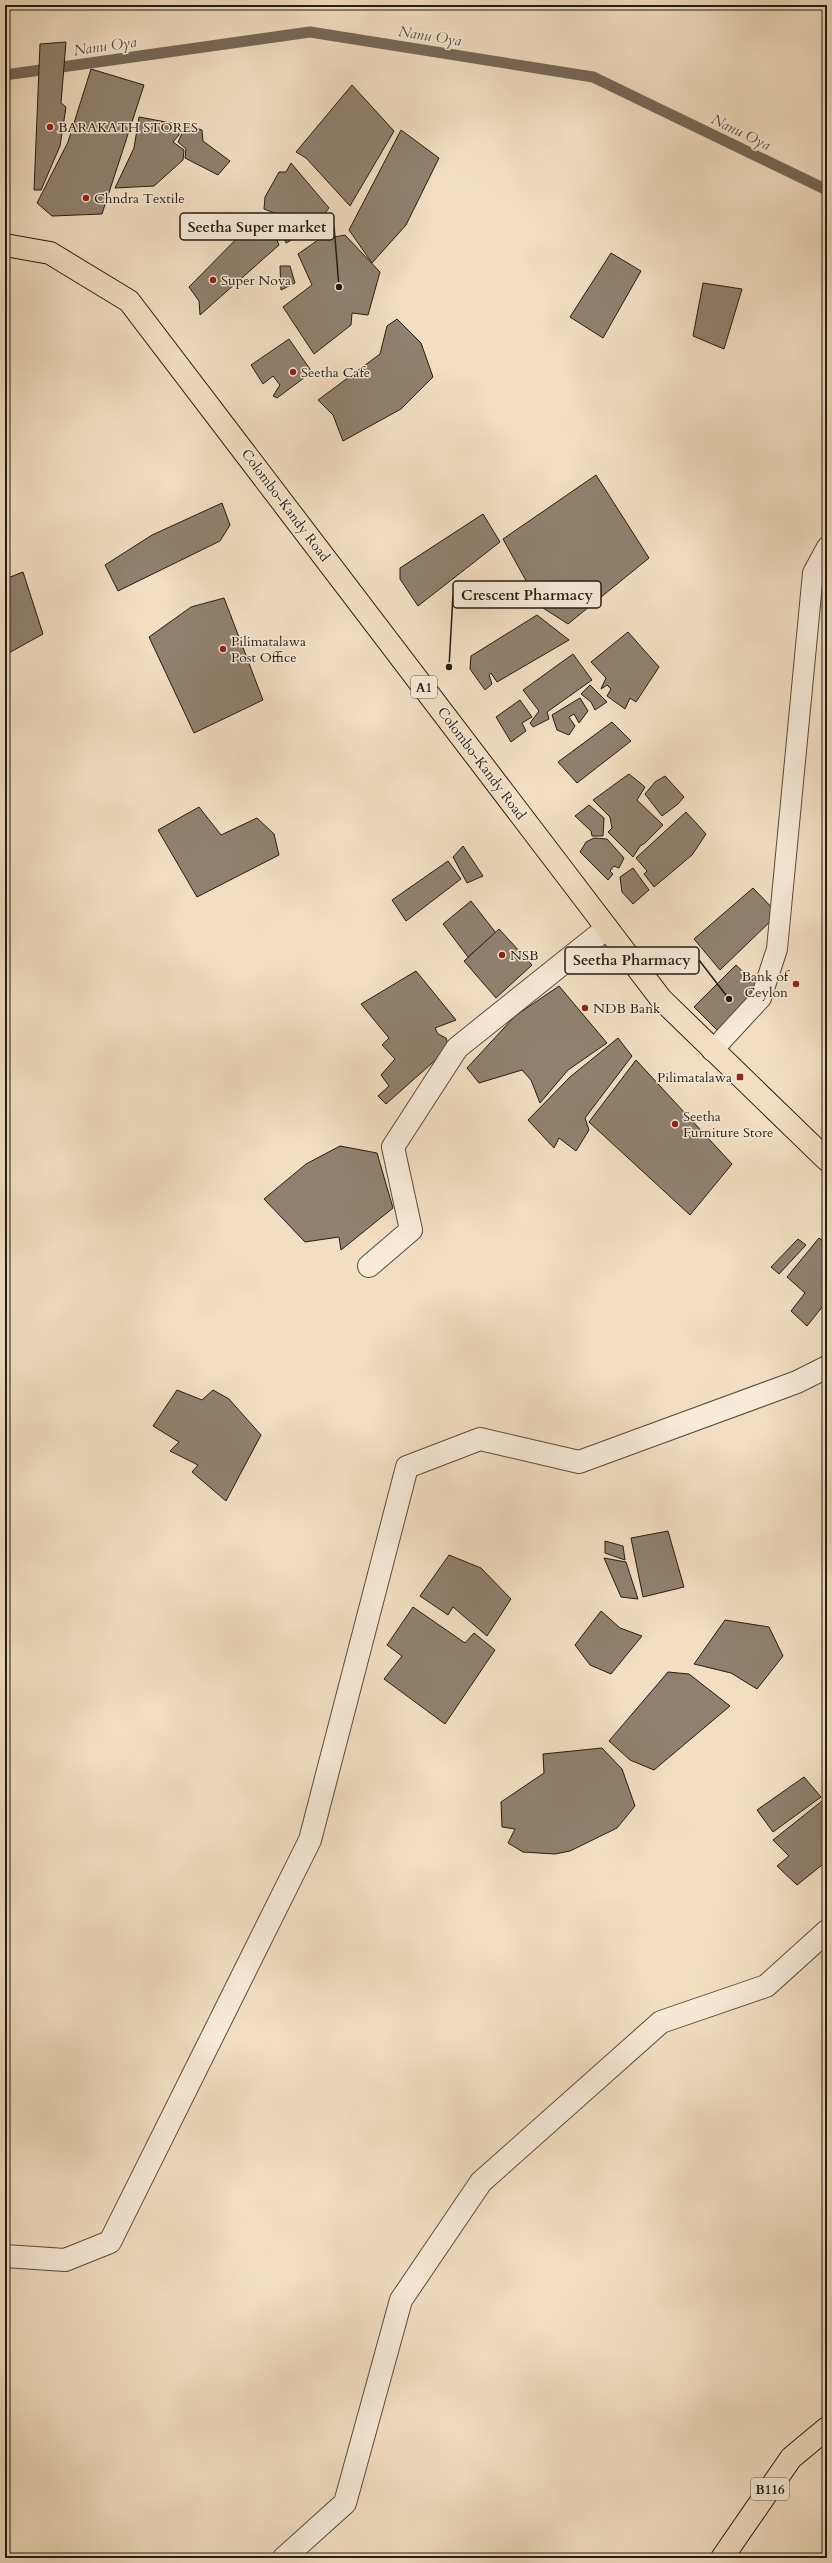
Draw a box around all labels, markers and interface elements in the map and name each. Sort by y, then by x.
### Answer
water label: Nanu Oya [397,21,463,51]
water label: Nanu Oya [72,32,138,60]
water label: Nanu Oya [708,109,774,155]
place label: BARAKATH STORES [58,118,198,137]
marker: BARAKATH STORES [45,122,55,132]
place label: Chndra Textile [94,189,185,208]
marker: Chndra Textile [81,193,91,203]
callout: Seetha Super market [180,213,334,240]
text: Seetha Super market [188,217,327,237]
place label: Super Nova [221,271,291,290]
marker: Super Nova [208,275,218,285]
place label: Seetha Cafe [301,363,370,382]
marker: Seetha Cafe [288,367,298,377]
street label: Colombo-Kandy Road [237,445,335,566]
callout: Crescent Pharmacy [453,581,601,608]
text: Crescent Pharmacy [461,585,593,605]
place label: Pilimatalawa Post Office [231,632,306,667]
marker: Pilimatalawa Post Office [218,644,228,654]
road number: A1 [411,676,437,698]
street label: Colombo-Kandy Road [433,703,531,824]
place label: NSB [510,946,538,965]
callout: Seetha Pharmacy [565,947,699,974]
marker: NSB [497,950,507,960]
text: Seetha Pharmacy [573,950,691,970]
place label: Bank of Ceylon [741,967,791,1002]
marker: Bank of Ceylon [791,979,801,989]
place label: NDB Bank [593,999,661,1018]
marker: NDB Bank [580,1003,590,1013]
place label: Pilimatalawa [657,1068,732,1087]
marker: Pilimatalawa [735,1072,745,1082]
place label: Seetha Furniture Store [683,1107,773,1142]
marker: Seetha Furniture Store [670,1119,680,1129]
road number: B116 [751,2478,789,2500]

